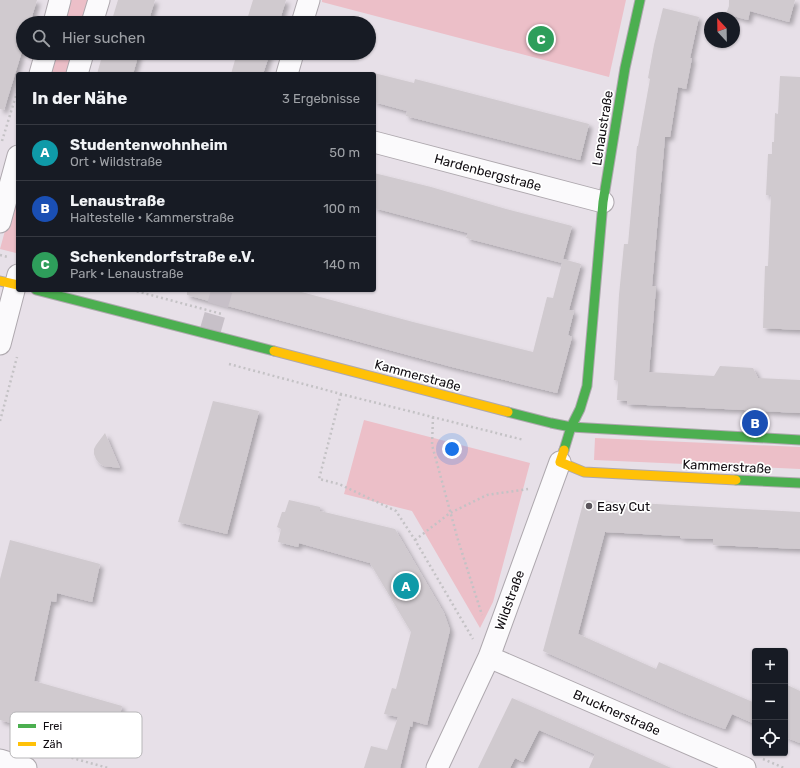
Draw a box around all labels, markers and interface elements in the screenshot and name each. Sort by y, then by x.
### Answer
north arrow [704,12,740,48]
search box [16,16,376,60]
pin: C [528,24,554,54]
icon: search [30,27,52,49]
text: Hier suchen [62,29,145,47]
text: In der Nähe [32,88,127,108]
street label: Lenaustraße [589,89,616,167]
text: 3 Ergebnisse [282,91,360,106]
text: Studentenwohnheim [70,136,228,154]
text: A [40,145,50,160]
text: 50 m [329,145,360,160]
street label: Hardenbergstraße [432,151,543,195]
text: Ort · Wildstraße [70,154,162,169]
text: Lenaustraße [70,192,165,210]
text: B [40,201,50,216]
text: 100 m [323,201,360,216]
text: Haltestelle · Kammerstraße [70,210,234,225]
text: Schenkendorfstraße e.V. [70,248,255,266]
text: C [40,257,50,272]
text: 140 m [323,257,360,272]
text: Park · Lenaustraße [70,266,184,281]
street label: Kammerstraße [373,357,463,394]
pin: B [742,408,768,438]
your location [442,439,462,459]
street label: Kammerstraße [682,457,772,476]
place label: Easy Cut [597,499,650,514]
marker: Easy Cut [584,501,594,511]
street label: Wildstraße [492,568,527,632]
pin: A [393,571,419,601]
map controls [752,648,788,756]
button: + [752,648,788,684]
button: − [752,684,788,720]
street label: Brucknerstraße [571,686,663,738]
legend [10,712,142,758]
text: Frei [43,720,62,733]
button: locate [752,720,788,756]
text: Zäh [43,738,62,751]

